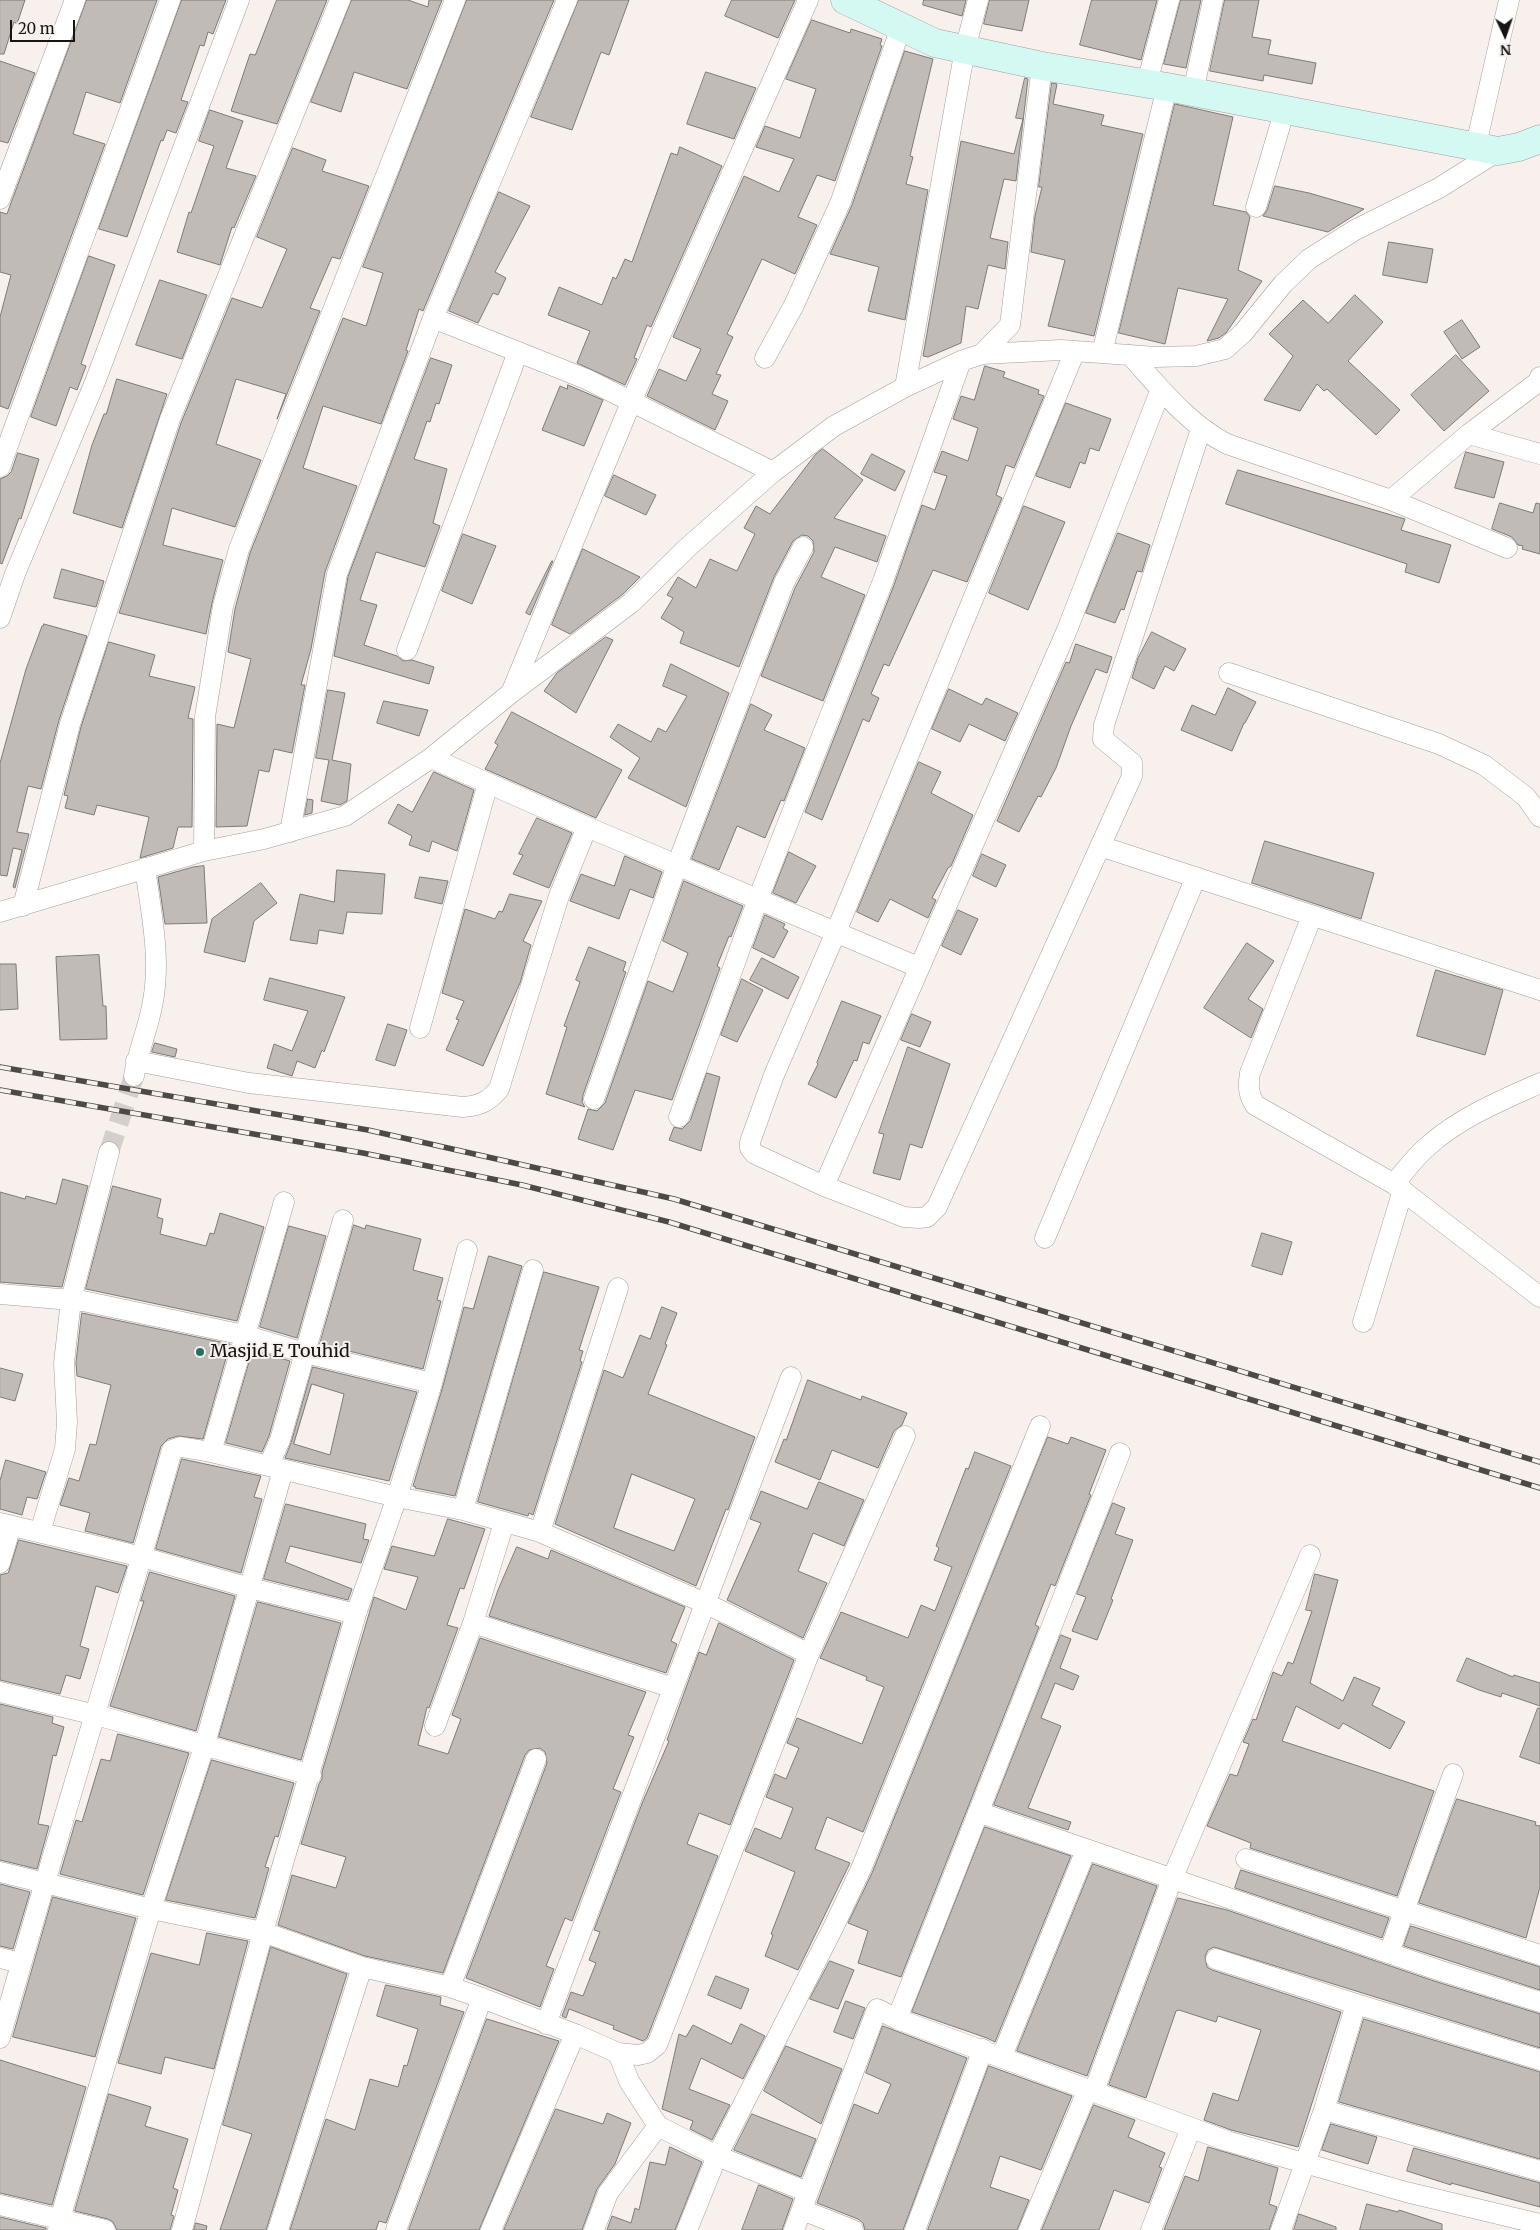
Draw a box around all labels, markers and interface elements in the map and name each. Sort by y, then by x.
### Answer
scale bar [12,10,78,42]
north arrow [1480,10,1530,60]
text: 20 m [18,19,55,38]
text: N [1500,41,1512,59]
place label: Masjid E Touhid [210,1341,350,1363]
marker: Masjid E Touhid [194,1346,206,1358]

